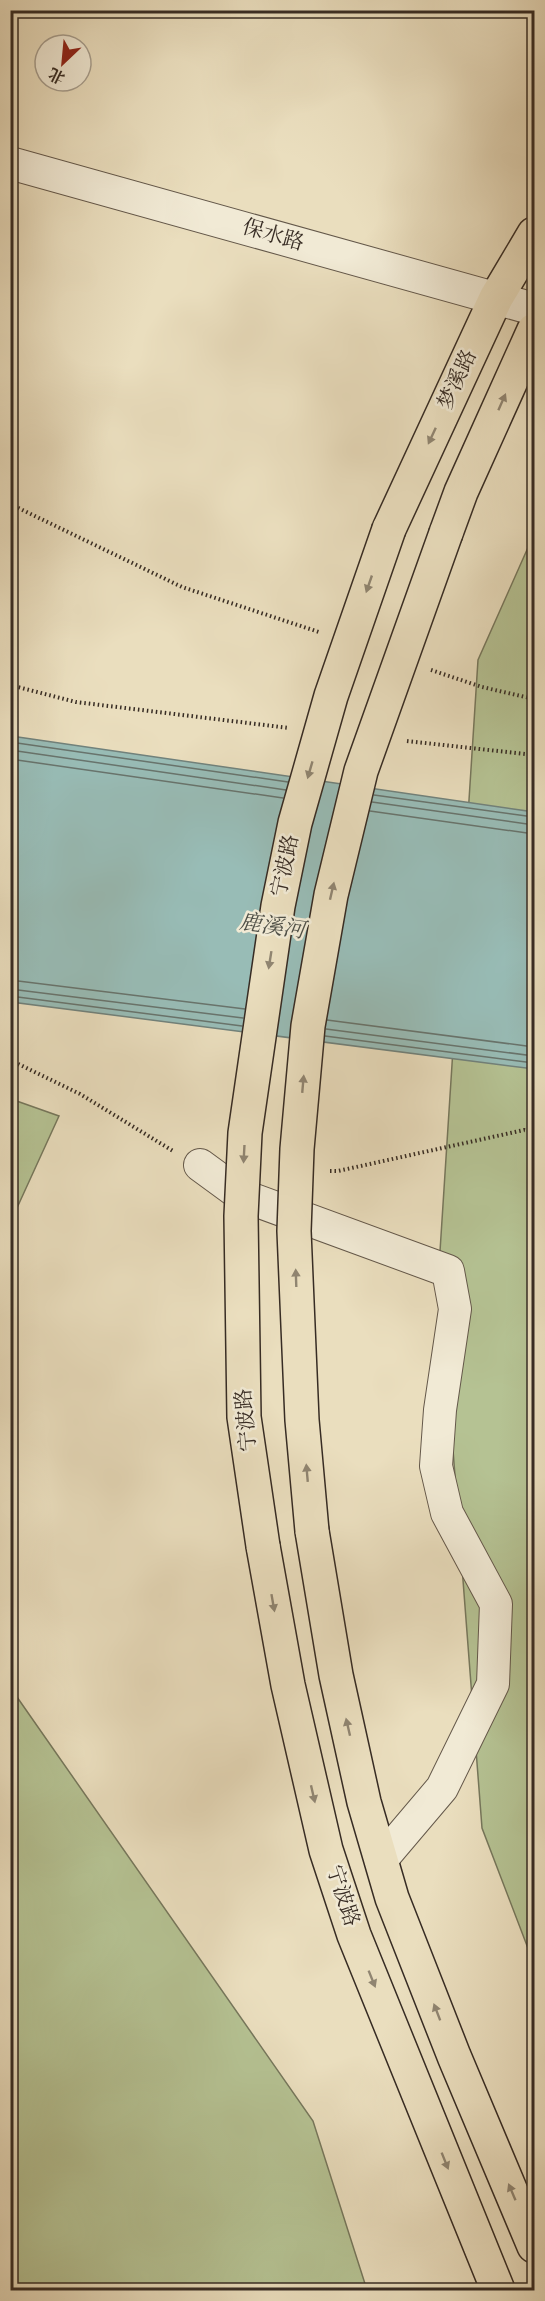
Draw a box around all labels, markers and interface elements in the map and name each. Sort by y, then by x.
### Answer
north arrow [33,33,93,93]
text: 北 [46,62,69,87]
street label: 保水路 [239,214,307,258]
street label: 梦溪路 [432,346,484,414]
one-way arrow [497,393,507,411]
one-way arrow [426,427,436,445]
one-way arrow [364,575,374,593]
one-way arrow [305,761,314,779]
street label: 宁波路 [266,832,306,900]
one-way arrow [328,882,338,900]
water label: 鹿溪河 [237,909,311,946]
one-way arrow [265,951,274,970]
one-way arrow [298,1074,308,1093]
one-way arrow [240,1144,249,1163]
one-way arrow [291,1269,300,1288]
street label: 宁波路 [231,1387,263,1453]
one-way arrow [302,1463,312,1482]
one-way arrow [269,1594,278,1613]
one-way arrow [342,1717,352,1736]
one-way arrow [309,1785,319,1803]
street label: 宁波路 [319,1862,365,1930]
one-way arrow [367,1971,377,1989]
one-way arrow [432,2003,442,2021]
one-way arrow [440,2152,450,2170]
one-way arrow [507,2183,517,2201]

